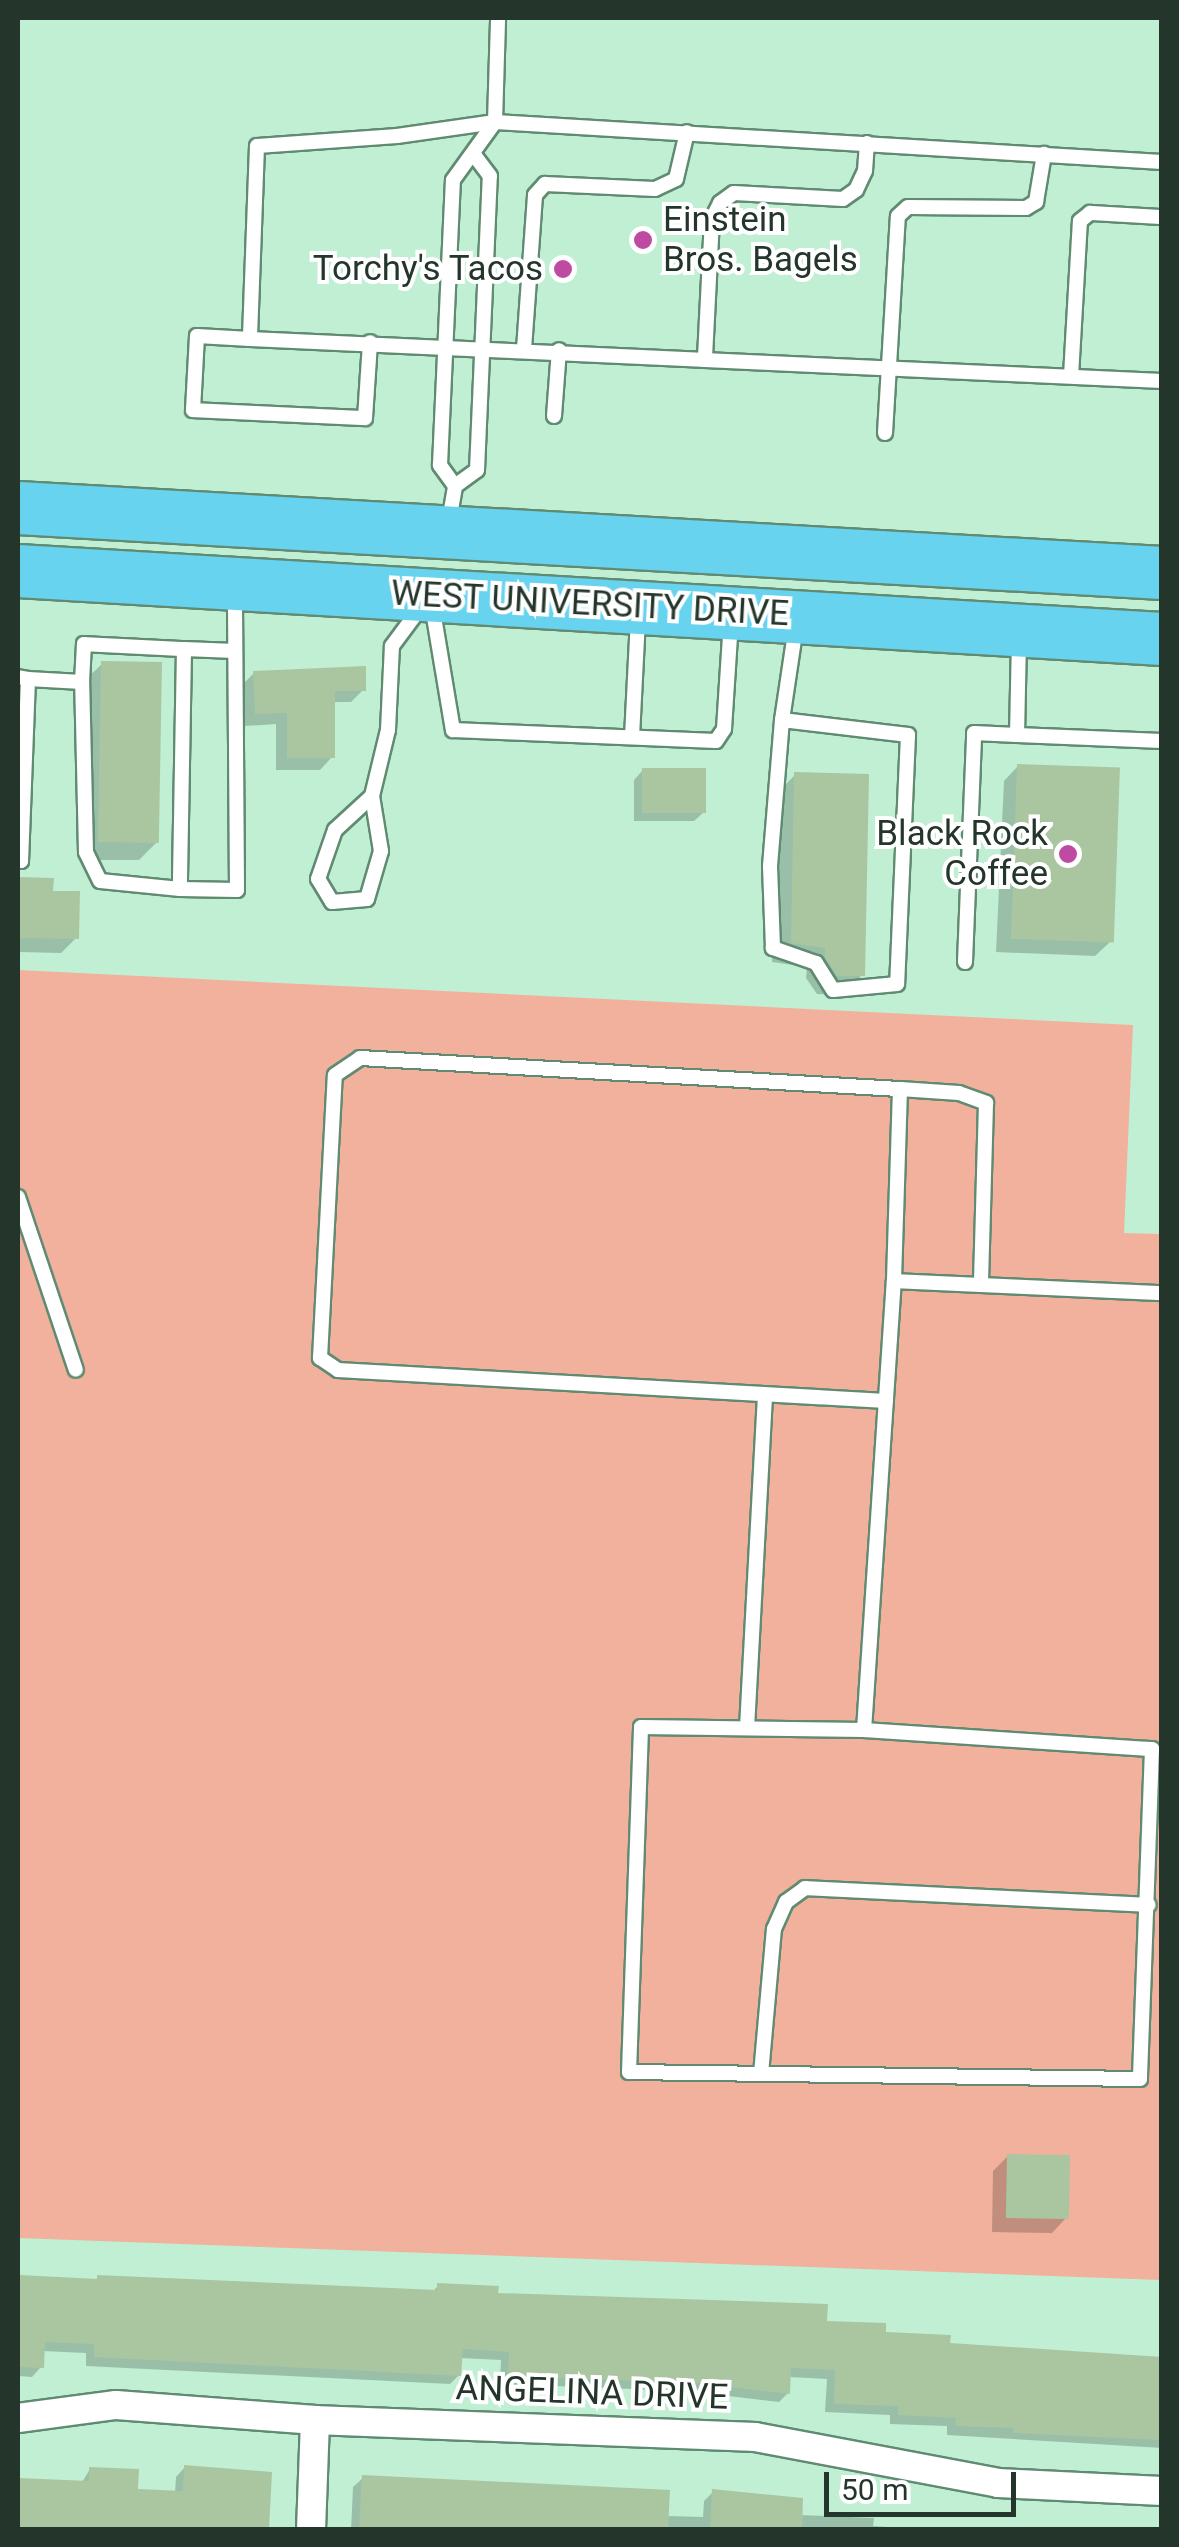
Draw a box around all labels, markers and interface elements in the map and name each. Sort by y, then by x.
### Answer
place label: Einstein Bros. Bagels [663,199,858,281]
marker: Einstein Bros. Bagels [632,229,654,251]
place label: Torchy's Tacos [312,248,543,290]
marker: Torchy's Tacos [552,258,574,280]
street label: WEST UNIVERSITY DRIVE [390,573,790,635]
place label: Black Rock Coffee [876,813,1048,895]
marker: Black Rock Coffee [1057,843,1079,865]
street label: ANGELINA DRIVE [455,2367,729,2419]
scale bar [829,2452,1022,2514]
text: 50 m [841,2472,908,2507]

